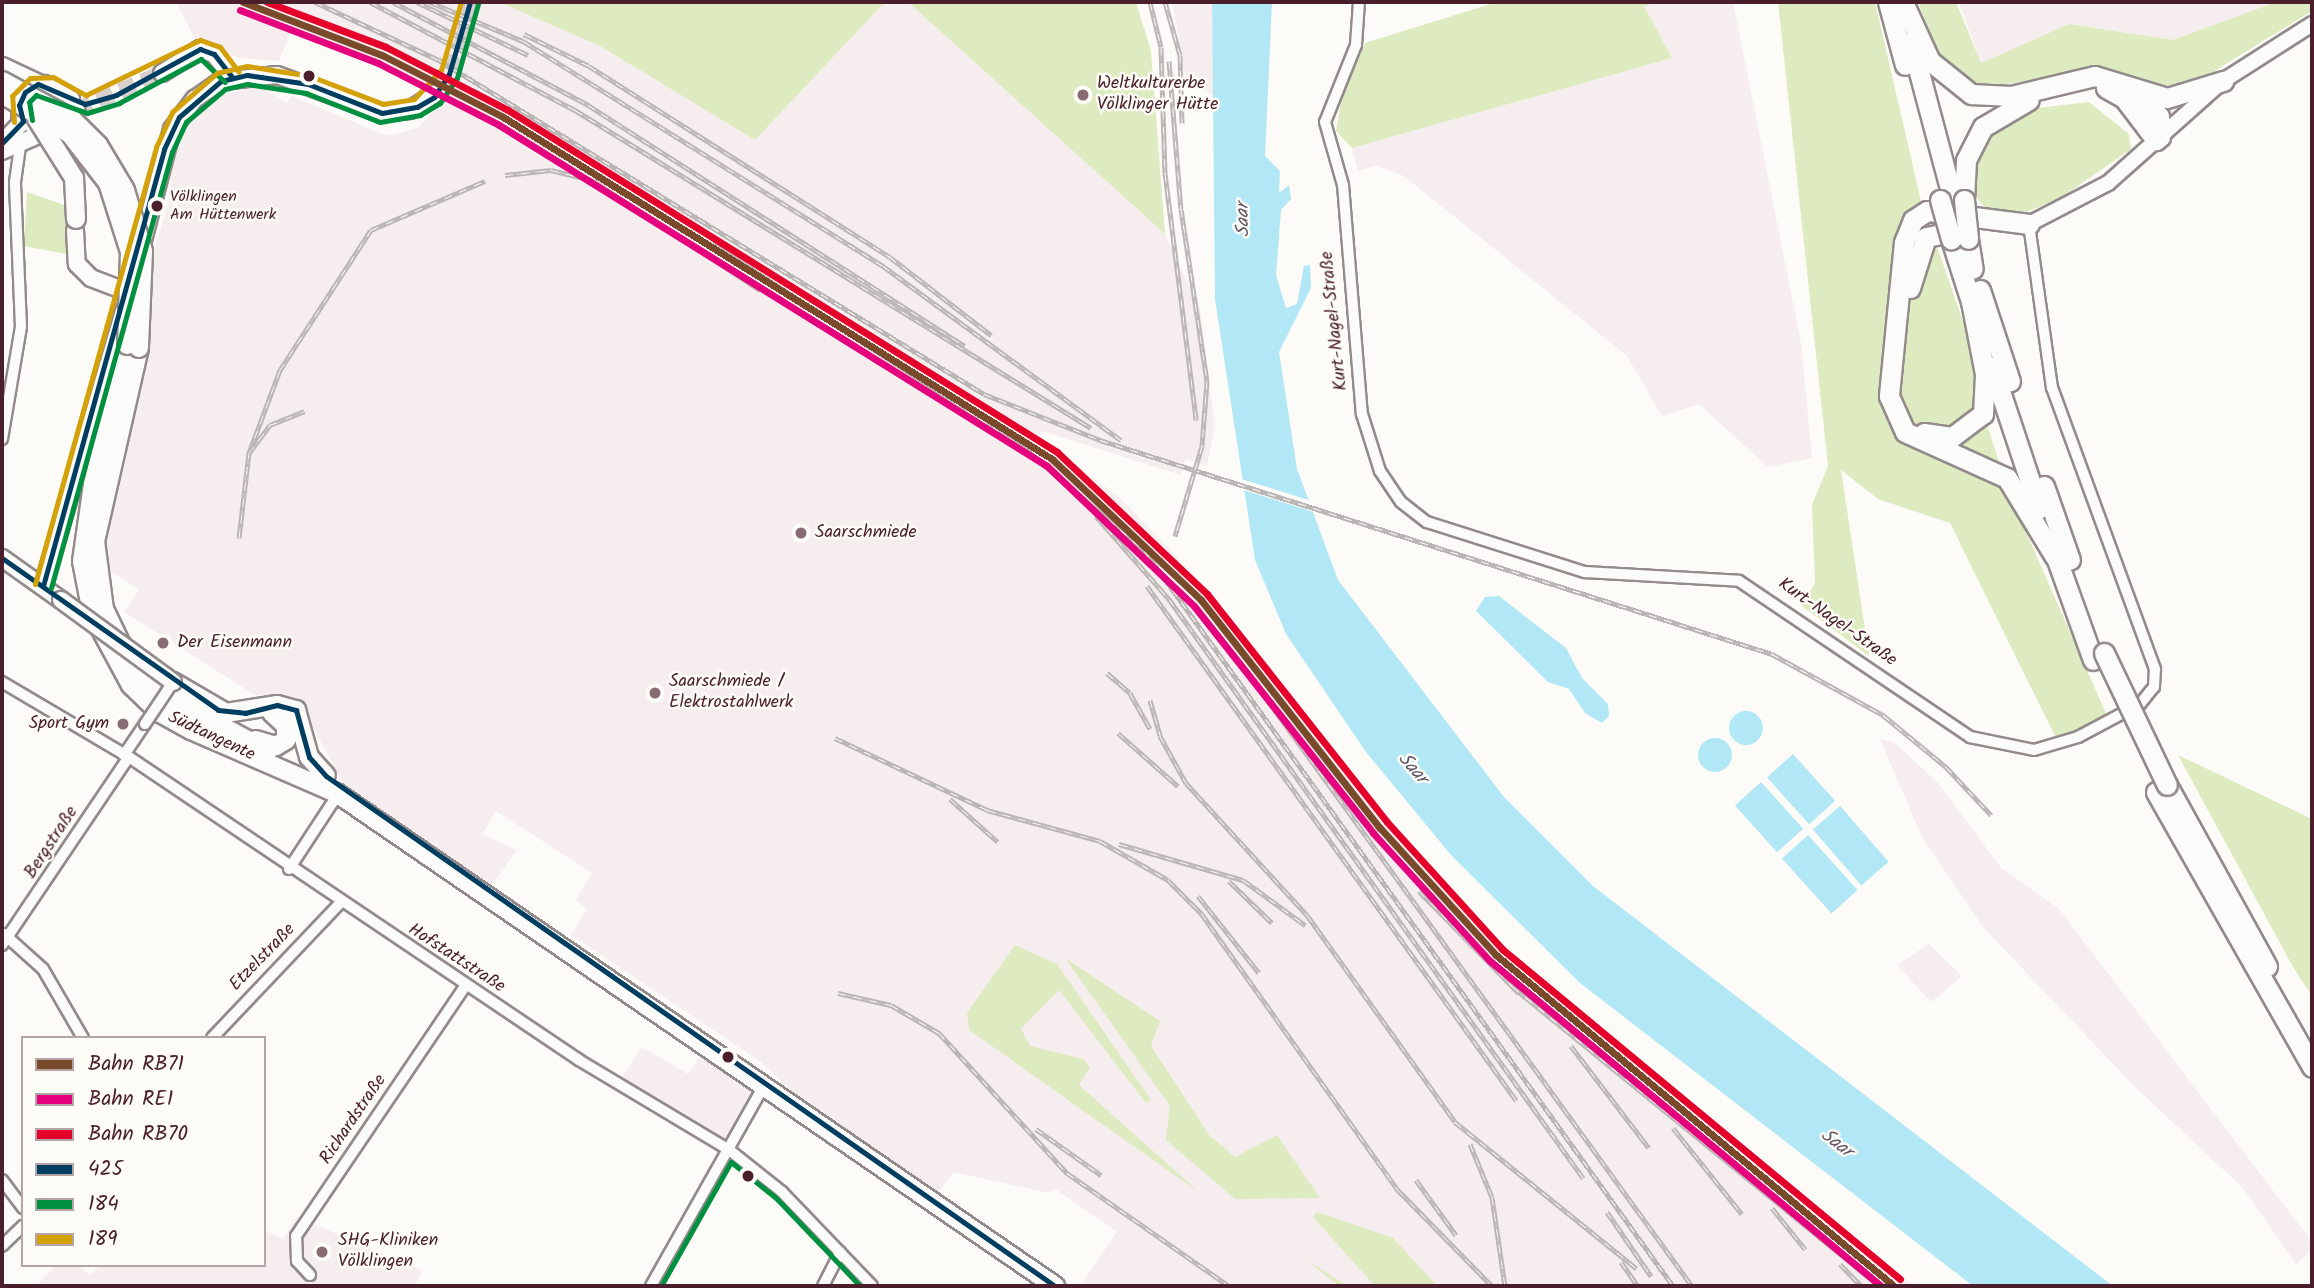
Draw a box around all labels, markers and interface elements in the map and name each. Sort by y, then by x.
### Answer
unlabelled marker [302,69,316,83]
place label: Weltkulturerbe Völklinger Hütte [1097,74,1218,116]
marker: Weltkulturerbe Völklinger Hütte [1075,87,1091,103]
place label: Völklingen Am Hüttenwerk [170,187,276,225]
marker: Völklingen Am Hüttenwerk [150,199,164,213]
water label: Saar [1232,203,1256,237]
street label: Kurt-Nagel-Straße [1317,250,1353,392]
place label: Saarschmiede [815,522,917,544]
marker: Saarschmiede [793,525,809,541]
street label: Kurt-Nagel-Straße [1773,574,1901,672]
place label: Der Eisenmann [177,632,292,654]
marker: Der Eisenmann [155,635,171,651]
place label: Saarschmiede / Elektrostahlwerk [669,672,793,714]
marker: Saarschmiede / Elektrostahlwerk [647,685,663,701]
street label: Südtangente [164,707,258,767]
place label: Sport Gym [29,713,109,735]
marker: Sport Gym [115,716,131,732]
water label: Saar [1392,749,1432,789]
street label: Bergstraße [21,803,83,883]
street label: Etzelstraße [226,920,300,996]
street label: Hofstattstraße [403,920,509,998]
legend [21,1036,266,1267]
text: Bahn RB71 [88,1048,184,1081]
unlabelled marker [721,1050,735,1064]
street label: Richardstraße [316,1071,392,1169]
text: Bahn RE1 [88,1083,173,1116]
text: Bahn RB70 [88,1118,188,1151]
water label: Saar [1816,1124,1856,1164]
text: 425 [88,1153,123,1186]
unlabelled marker [741,1169,755,1183]
text: 184 [88,1188,119,1221]
text: 189 [88,1223,117,1256]
place label: SHG-Kliniken Völklingen [338,1231,438,1274]
marker: SHG-Kliniken Völklingen [312,1242,332,1262]

